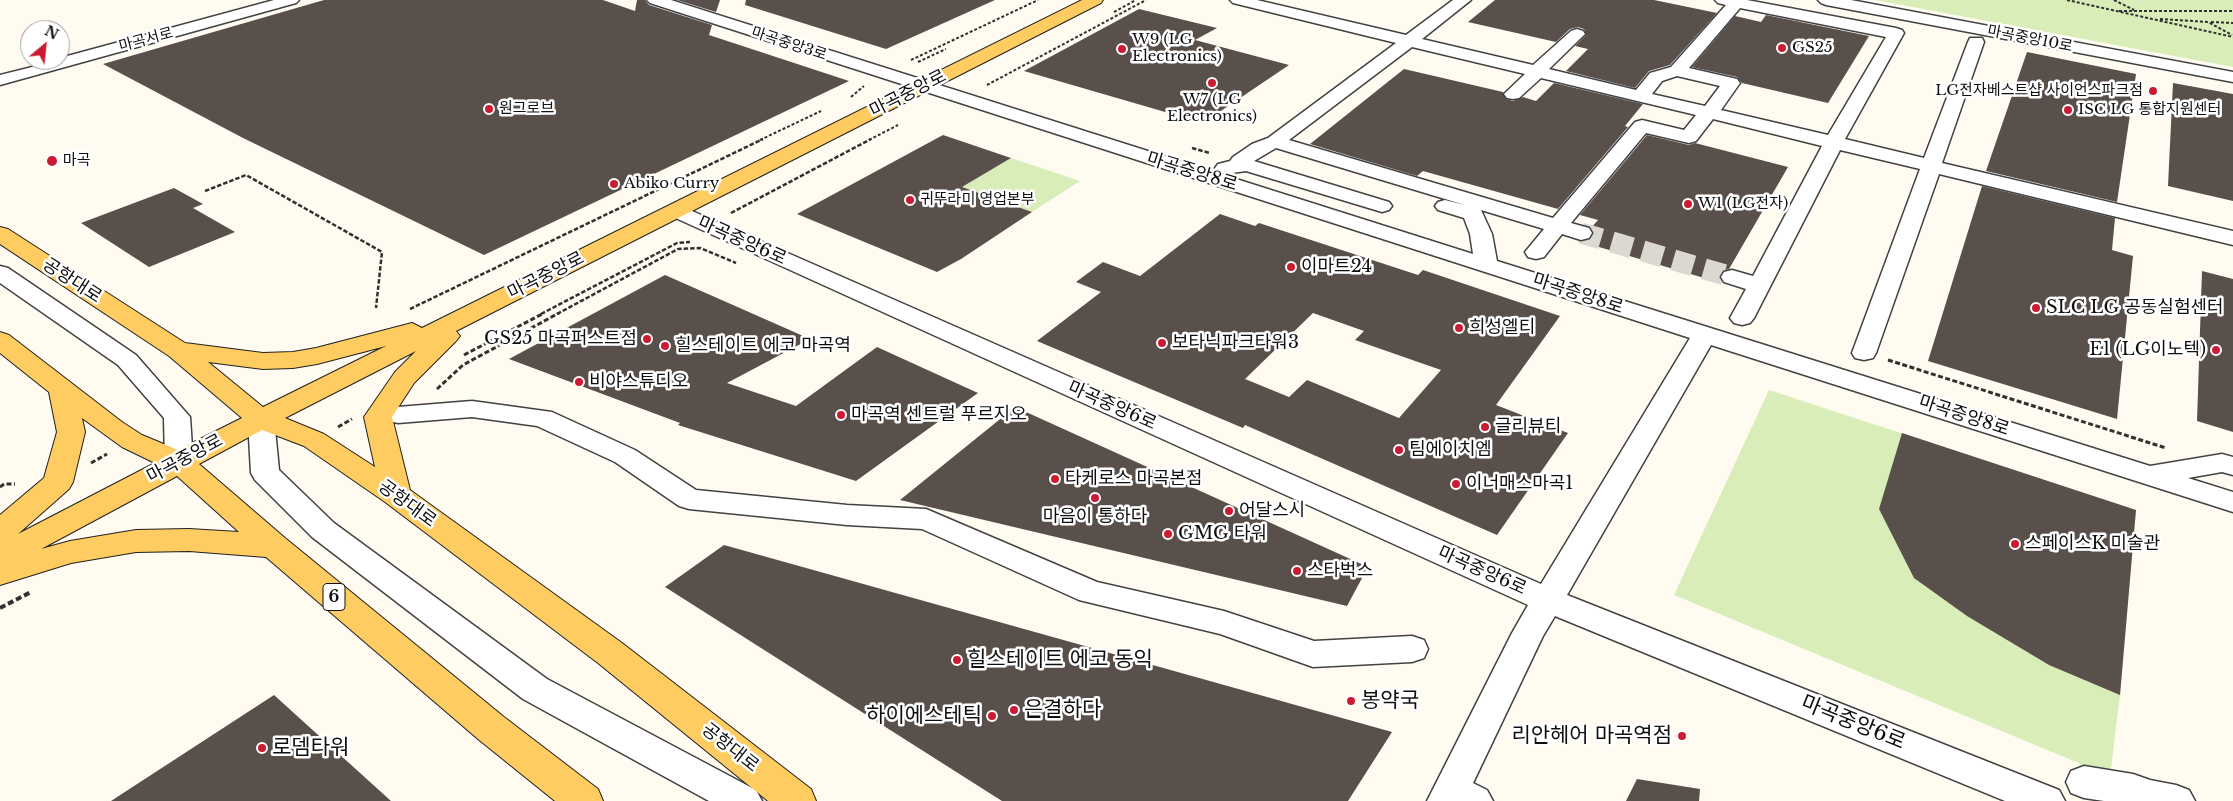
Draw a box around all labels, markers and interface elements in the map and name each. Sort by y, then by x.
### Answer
north arrow [20,20,70,70]
text: N [42,22,62,44]
street label: 마곡중앙10로 [1986,22,2074,56]
street label: 마곡중앙3로 [749,23,829,65]
street label: 마곡서로 [117,24,175,56]
place label: W9 (LG Electronics) [1132,31,1222,66]
place label: GS25 [1792,39,1832,57]
marker: GS25 [1776,42,1788,54]
marker: W9 (LG Electronics) [1116,43,1128,55]
street label: 마곡중앙로 [866,66,950,122]
marker: W7 (LG Electronics) [1206,77,1218,89]
place label: LG전자베스트샵 사이언스파크점 [1935,82,2143,100]
marker: LG전자베스트샵 사이언스파크점 [2147,85,2159,97]
place label: W7 (LG Electronics) [1167,91,1257,126]
place label: 원그로브 [499,100,554,118]
place label: ISC LG 통합지원센터 [2078,101,2221,119]
marker: 원그로브 [483,103,495,115]
marker: ISC LG 통합지원센터 [2062,104,2074,116]
street label: 마곡중앙8로 [1144,148,1240,196]
place label: 마곡 [63,152,91,170]
marker: 마곡 [45,154,59,168]
place label: Abiko Curry [624,175,719,193]
marker: Abiko Curry [608,178,620,190]
place label: 귀뚜라미 영업본부 [920,191,1035,209]
marker: 귀뚜라미 영업본부 [904,194,916,206]
place label: W1 (LG전자) [1698,195,1788,213]
marker: W1 (LG전자) [1682,198,1694,210]
street label: 마곡중앙6로 [694,212,790,270]
street label: 마곡중앙로 [504,248,588,304]
street label: 공항대로 [38,254,106,308]
place label: 이마트24 [1301,256,1372,278]
marker: 이마트24 [1285,261,1297,273]
street label: 마곡중앙8로 [1530,269,1626,319]
place label: SLC LG 공동실험센터 [2046,297,2224,319]
marker: SLC LG 공동실험센터 [2030,302,2042,314]
place label: 희성엘티 [1469,317,1535,339]
marker: 희성엘티 [1453,322,1465,334]
place label: GS25 마곡퍼스트점 [484,328,637,350]
place label: 보타닉파크타워3 [1172,332,1299,354]
marker: GS25 마곡퍼스트점 [641,333,653,345]
place label: 힐스테이트 에코 마곡역 [675,335,851,357]
marker: 보타닉파크타워3 [1156,337,1168,349]
place label: E1 (LG이노텍) [2089,339,2206,361]
marker: 힐스테이트 에코 마곡역 [659,340,671,352]
marker: E1 (LG이노텍) [2210,344,2222,356]
place label: 비야스튜디오 [589,371,688,393]
marker: 비야스튜디오 [573,376,585,388]
street label: 마곡중앙6로 [1064,377,1160,435]
street label: 마곡중앙8로 [1916,391,2012,441]
place label: 마곡역 센트럴 푸르지오 [851,404,1027,426]
marker: 마곡역 센트럴 푸르지오 [835,409,847,421]
place label: 글리뷰티 [1495,416,1561,438]
marker: 글리뷰티 [1479,421,1491,433]
street label: 마곡중앙로 [143,430,227,488]
place label: 팀에이치엠 [1409,439,1492,461]
marker: 팀에이치엠 [1393,444,1405,456]
place label: 타케로스 마곡본점 [1065,468,1203,490]
marker: 타케로스 마곡본점 [1049,473,1061,485]
place label: 이너매스마곡1 [1466,473,1573,495]
street label: 공항대로 [374,476,440,532]
marker: 이너매스마곡1 [1450,478,1462,490]
marker: 마음이 통하다 [1089,492,1101,504]
place label: 어달스시 [1239,500,1305,522]
marker: 어달스시 [1223,505,1235,517]
place label: 마음이 통하다 [1043,506,1147,528]
place label: GMG 타워 [1178,523,1267,545]
marker: GMG 타워 [1162,528,1174,540]
place label: 스페이스K 미술관 [2025,533,2160,555]
marker: 스페이스K 미술관 [2009,538,2021,550]
street label: 마곡중앙6로 [1434,542,1530,600]
place label: 스타벅스 [1307,560,1373,582]
marker: 스타벅스 [1291,565,1303,577]
road number: 6 [323,584,345,610]
place label: 힐스테이트 에코 동익 [967,647,1153,673]
marker: 힐스테이트 에코 동익 [951,654,963,666]
place label: 봉약국 [1361,688,1419,714]
street label: 마곡중앙6로 [1797,691,1909,755]
marker: 봉약국 [1345,695,1357,707]
place label: 은결하다 [1024,697,1101,723]
place label: 하이에스테틱 [866,703,982,729]
marker: 은결하다 [1008,704,1020,716]
marker: 하이에스테틱 [986,710,998,722]
street label: 공항대로 [697,719,763,777]
place label: 리안헤어 마곡역점 [1511,723,1672,749]
marker: 리안헤어 마곡역점 [1676,730,1688,742]
place label: 로뎀타워 [272,735,349,761]
marker: 로뎀타워 [256,742,268,754]

